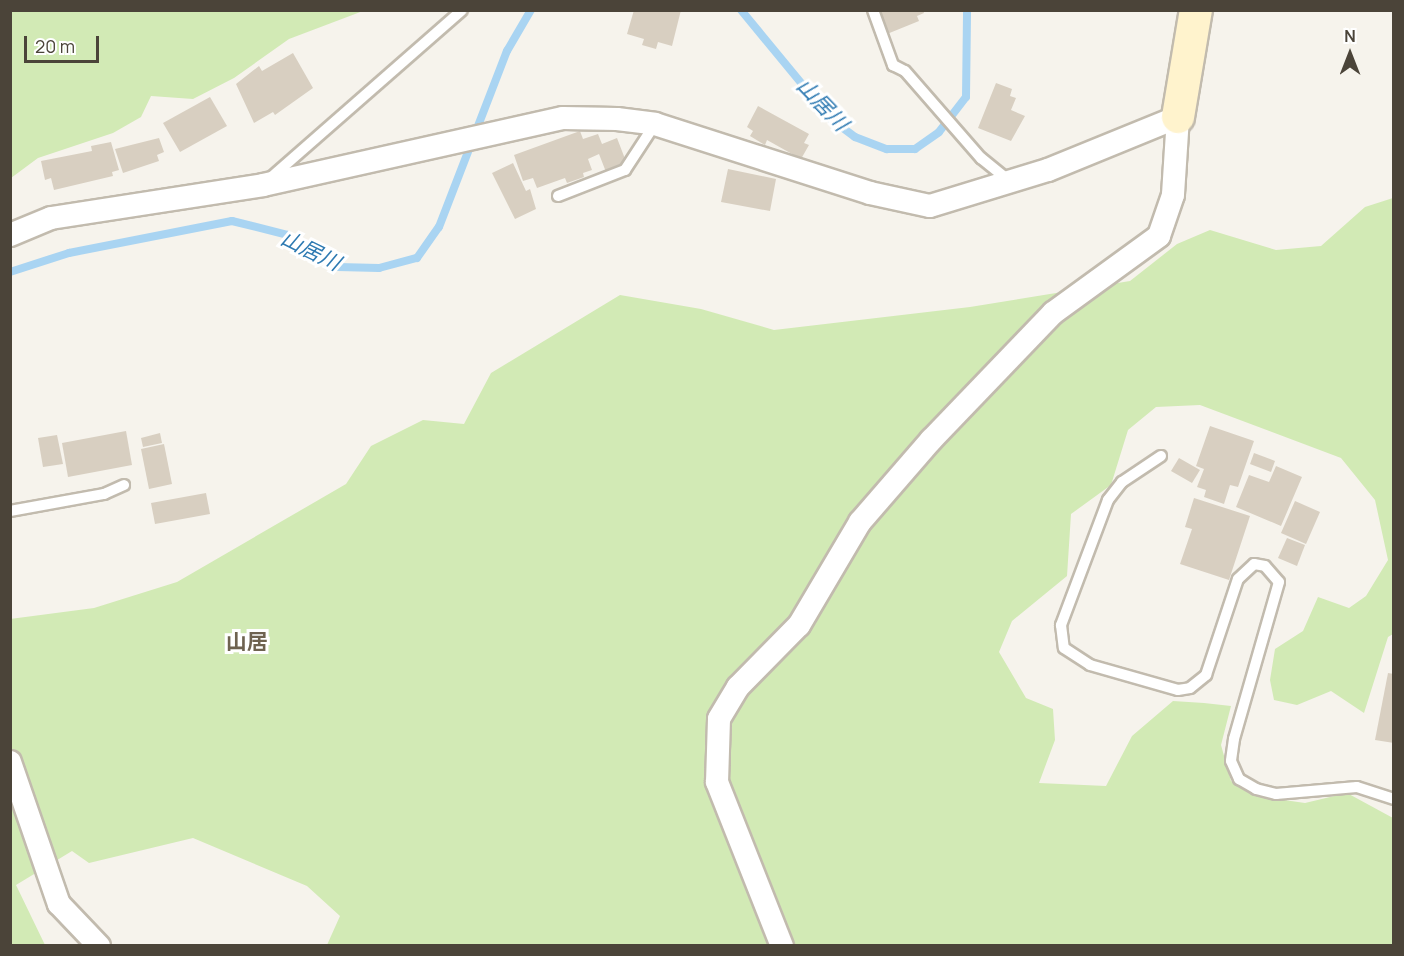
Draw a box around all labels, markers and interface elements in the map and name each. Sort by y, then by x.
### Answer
scale bar [27,24,102,62]
north arrow [1320,24,1380,84]
text: N [1344,25,1356,47]
text: 20 m [35,34,75,58]
water label: 山居川 [792,73,854,135]
water label: 山居川 [277,225,345,275]
district label: 山居 [226,628,268,654]

